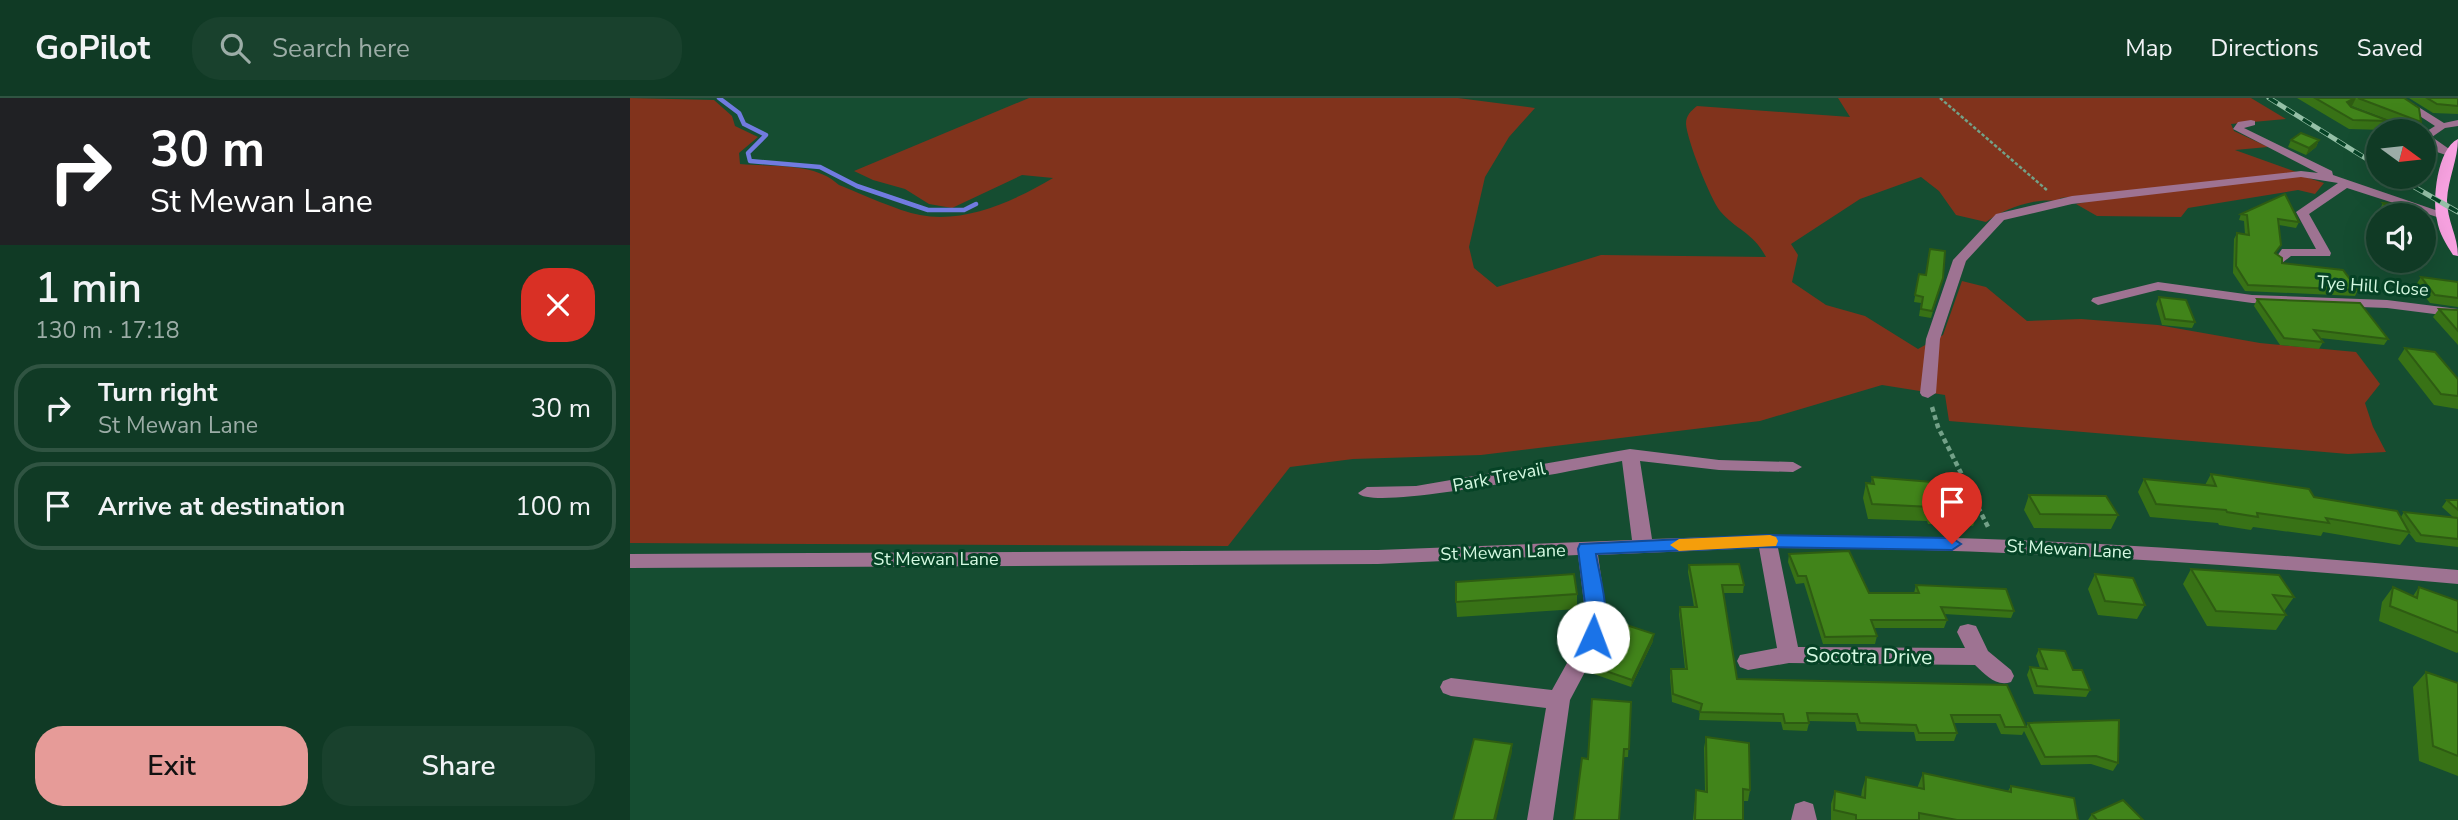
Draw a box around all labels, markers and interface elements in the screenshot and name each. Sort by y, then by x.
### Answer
search box [192,17,682,80]
text: GoPilot [35,26,150,71]
icon: search [216,29,254,67]
text: Search here [272,31,410,66]
text: Map [2125,32,2172,64]
text: Directions [2210,32,2319,64]
text: Saved [2357,32,2423,64]
text: 30 m [150,116,265,183]
north arrow [2366,119,2436,189]
map controls [2366,119,2436,273]
icon: right [35,126,126,217]
text: St Mewan Lane [150,180,373,223]
button: sound [2366,203,2436,273]
text: 1 min [35,260,142,317]
button: close [521,268,595,342]
street label: Tye Hill Close [2316,270,2430,302]
text: 130 m · 17:18 [35,315,180,346]
text: Turn right [98,375,217,410]
icon: right [39,389,77,427]
text: 30 m [531,391,591,426]
text: St Mewan Lane [98,410,258,441]
street label: Park Trevail [1451,456,1548,498]
pin [1922,472,1982,544]
icon: arrive [1933,483,1971,521]
icon: arrive [39,487,77,525]
text: Arrive at destination [98,489,345,524]
text: 100 m [515,489,591,524]
street label: St Mewan Lane [2006,534,2132,564]
street label: St Mewan Lane [1440,538,1566,566]
street label: St Mewan Lane [873,547,999,571]
position arrow [1556,600,1630,674]
street label: Socotra Drive [1805,641,1933,671]
button: Exit [35,726,308,806]
button: Share [322,726,595,806]

